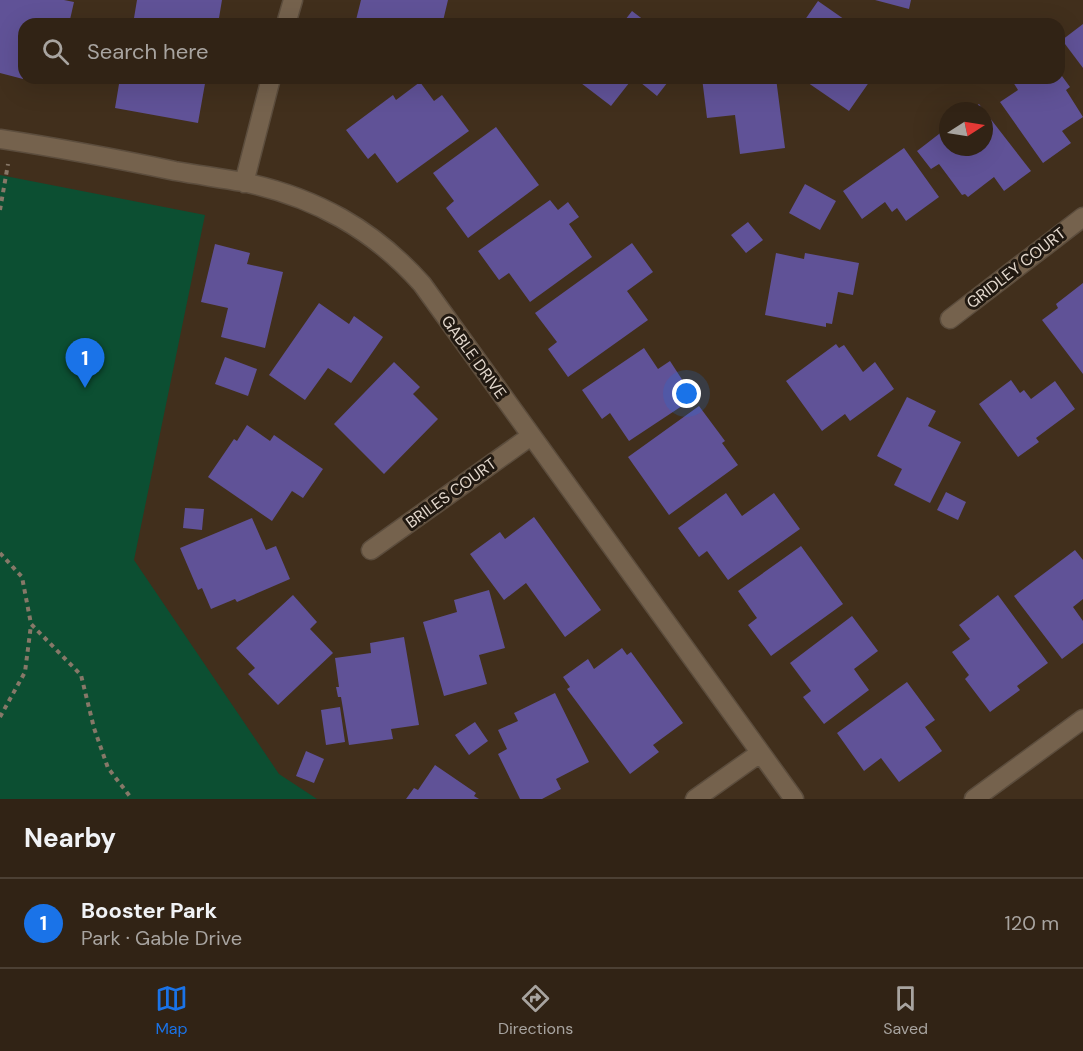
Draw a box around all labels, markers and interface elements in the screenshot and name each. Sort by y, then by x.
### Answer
search box [18,18,1065,84]
icon: search [39,35,72,68]
text: Search here [87,37,208,66]
north arrow [939,102,993,156]
street label: GRIDLEY COURT [962,223,1070,313]
street label: GABLE DRIVE [437,311,511,403]
pin: 1 [66,338,104,388]
your location [672,379,701,408]
street label: BRILES COURT [402,453,500,533]
text: Nearby [24,821,116,855]
text: Booster Park [81,896,217,925]
text: 1 [40,910,47,936]
text: 120 m [1005,910,1059,936]
text: Park · Gable Drive [81,925,242,951]
tab: Map [155,982,188,1039]
tab: Directions [498,982,573,1039]
tab: Saved [883,982,928,1039]

